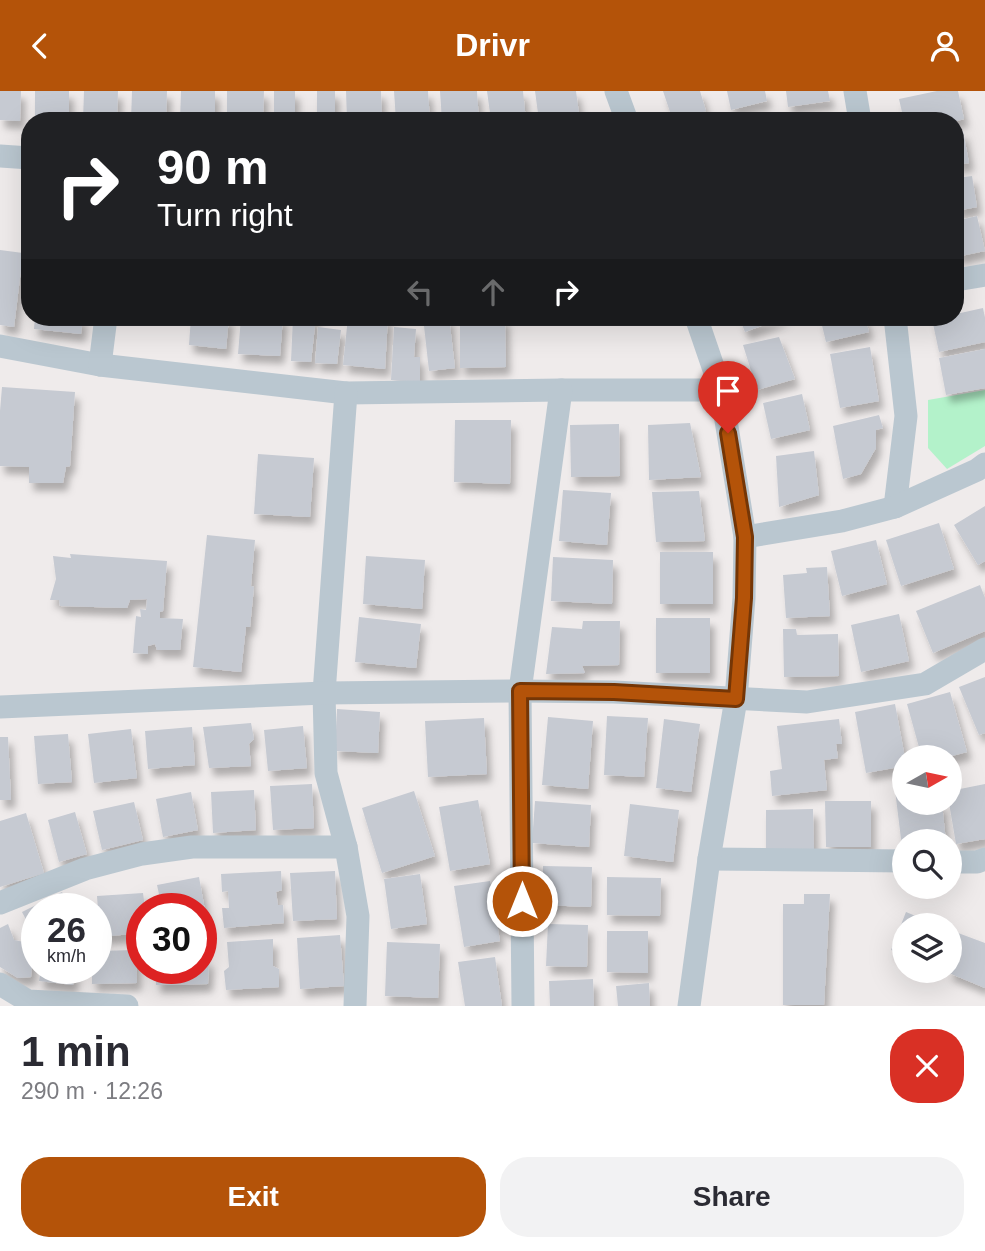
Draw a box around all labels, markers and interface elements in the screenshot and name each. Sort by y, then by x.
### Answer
icon: back [21,27,59,65]
text: Drivr [455,27,530,63]
icon: person [926,27,964,65]
icon: right [42,140,133,231]
text: 90 m [157,140,269,194]
text: Turn right [157,197,293,233]
icon: left [401,273,439,311]
icon: ahead [474,273,512,311]
icon: right [547,273,585,311]
pin [698,361,758,433]
icon: arrive [709,372,747,410]
north arrow [892,745,962,815]
map controls [892,745,962,983]
button: search [892,829,962,899]
position arrow [485,864,559,938]
speed limit sign: 30 [126,893,217,984]
text: 26 [47,910,86,949]
button: layers [892,913,962,983]
text: km/h [47,946,86,966]
text: 1 min [21,1028,131,1075]
button: close [890,1029,964,1103]
text: 290 m · 12:26 [21,1078,163,1104]
button: Exit [21,1157,486,1237]
button: Share [500,1157,964,1237]

